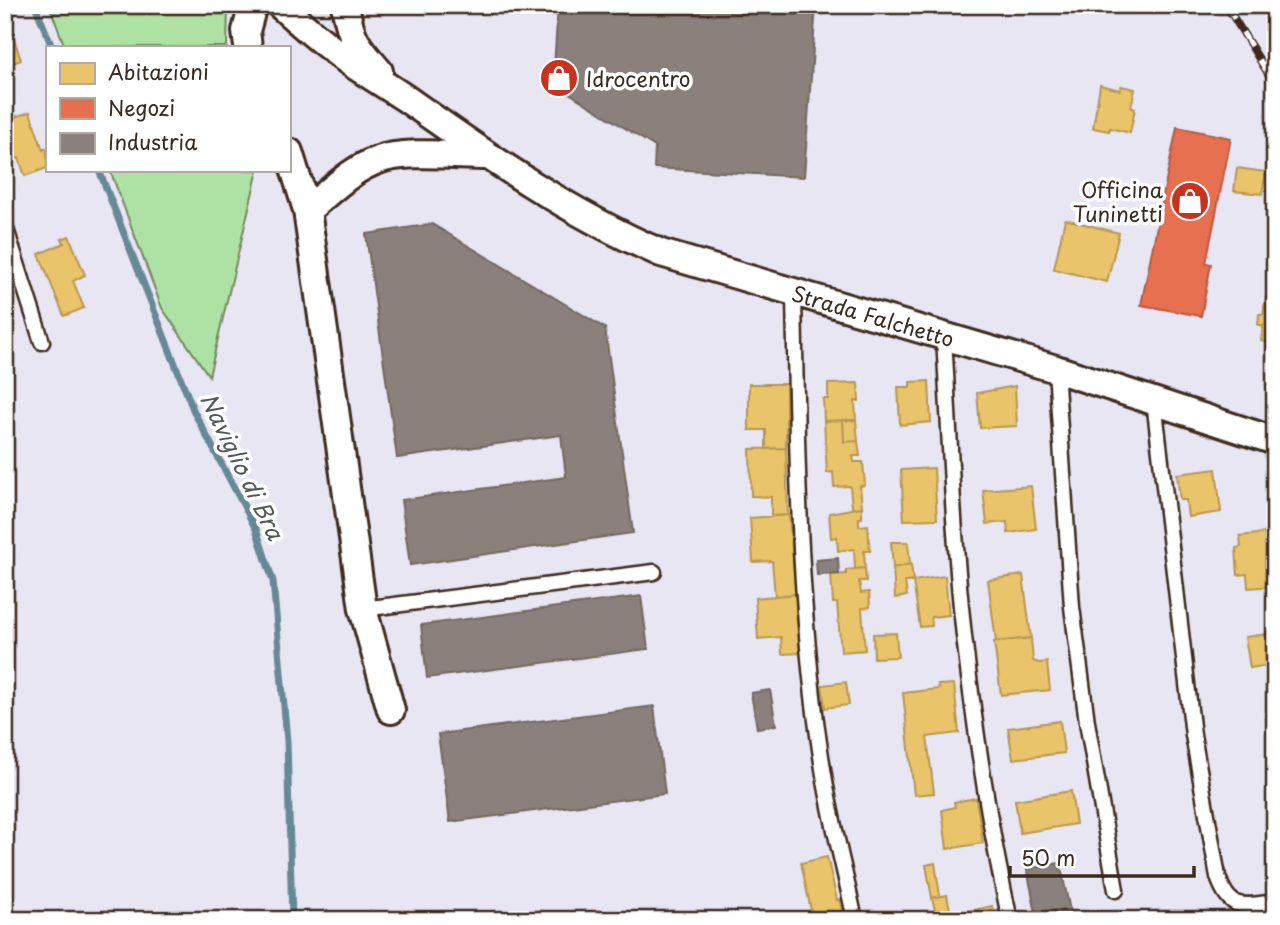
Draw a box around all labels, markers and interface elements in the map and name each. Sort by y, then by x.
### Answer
legend [46,46,290,172]
text: Abitazioni [108,55,209,87]
shop icon: Idrocentro [538,57,580,99]
place label: Idrocentro [586,62,691,94]
text: Negozi [108,91,175,123]
text: Industria [108,125,198,157]
place label: Officina Tuninetti [1073,173,1164,229]
shop icon: Officina Tuninetti [1169,180,1211,222]
street label: Strada Falchetto [788,276,958,354]
water label: Naviglio di Bra [192,387,294,546]
scale bar [1010,834,1194,878]
text: 50 m [1021,841,1075,873]

